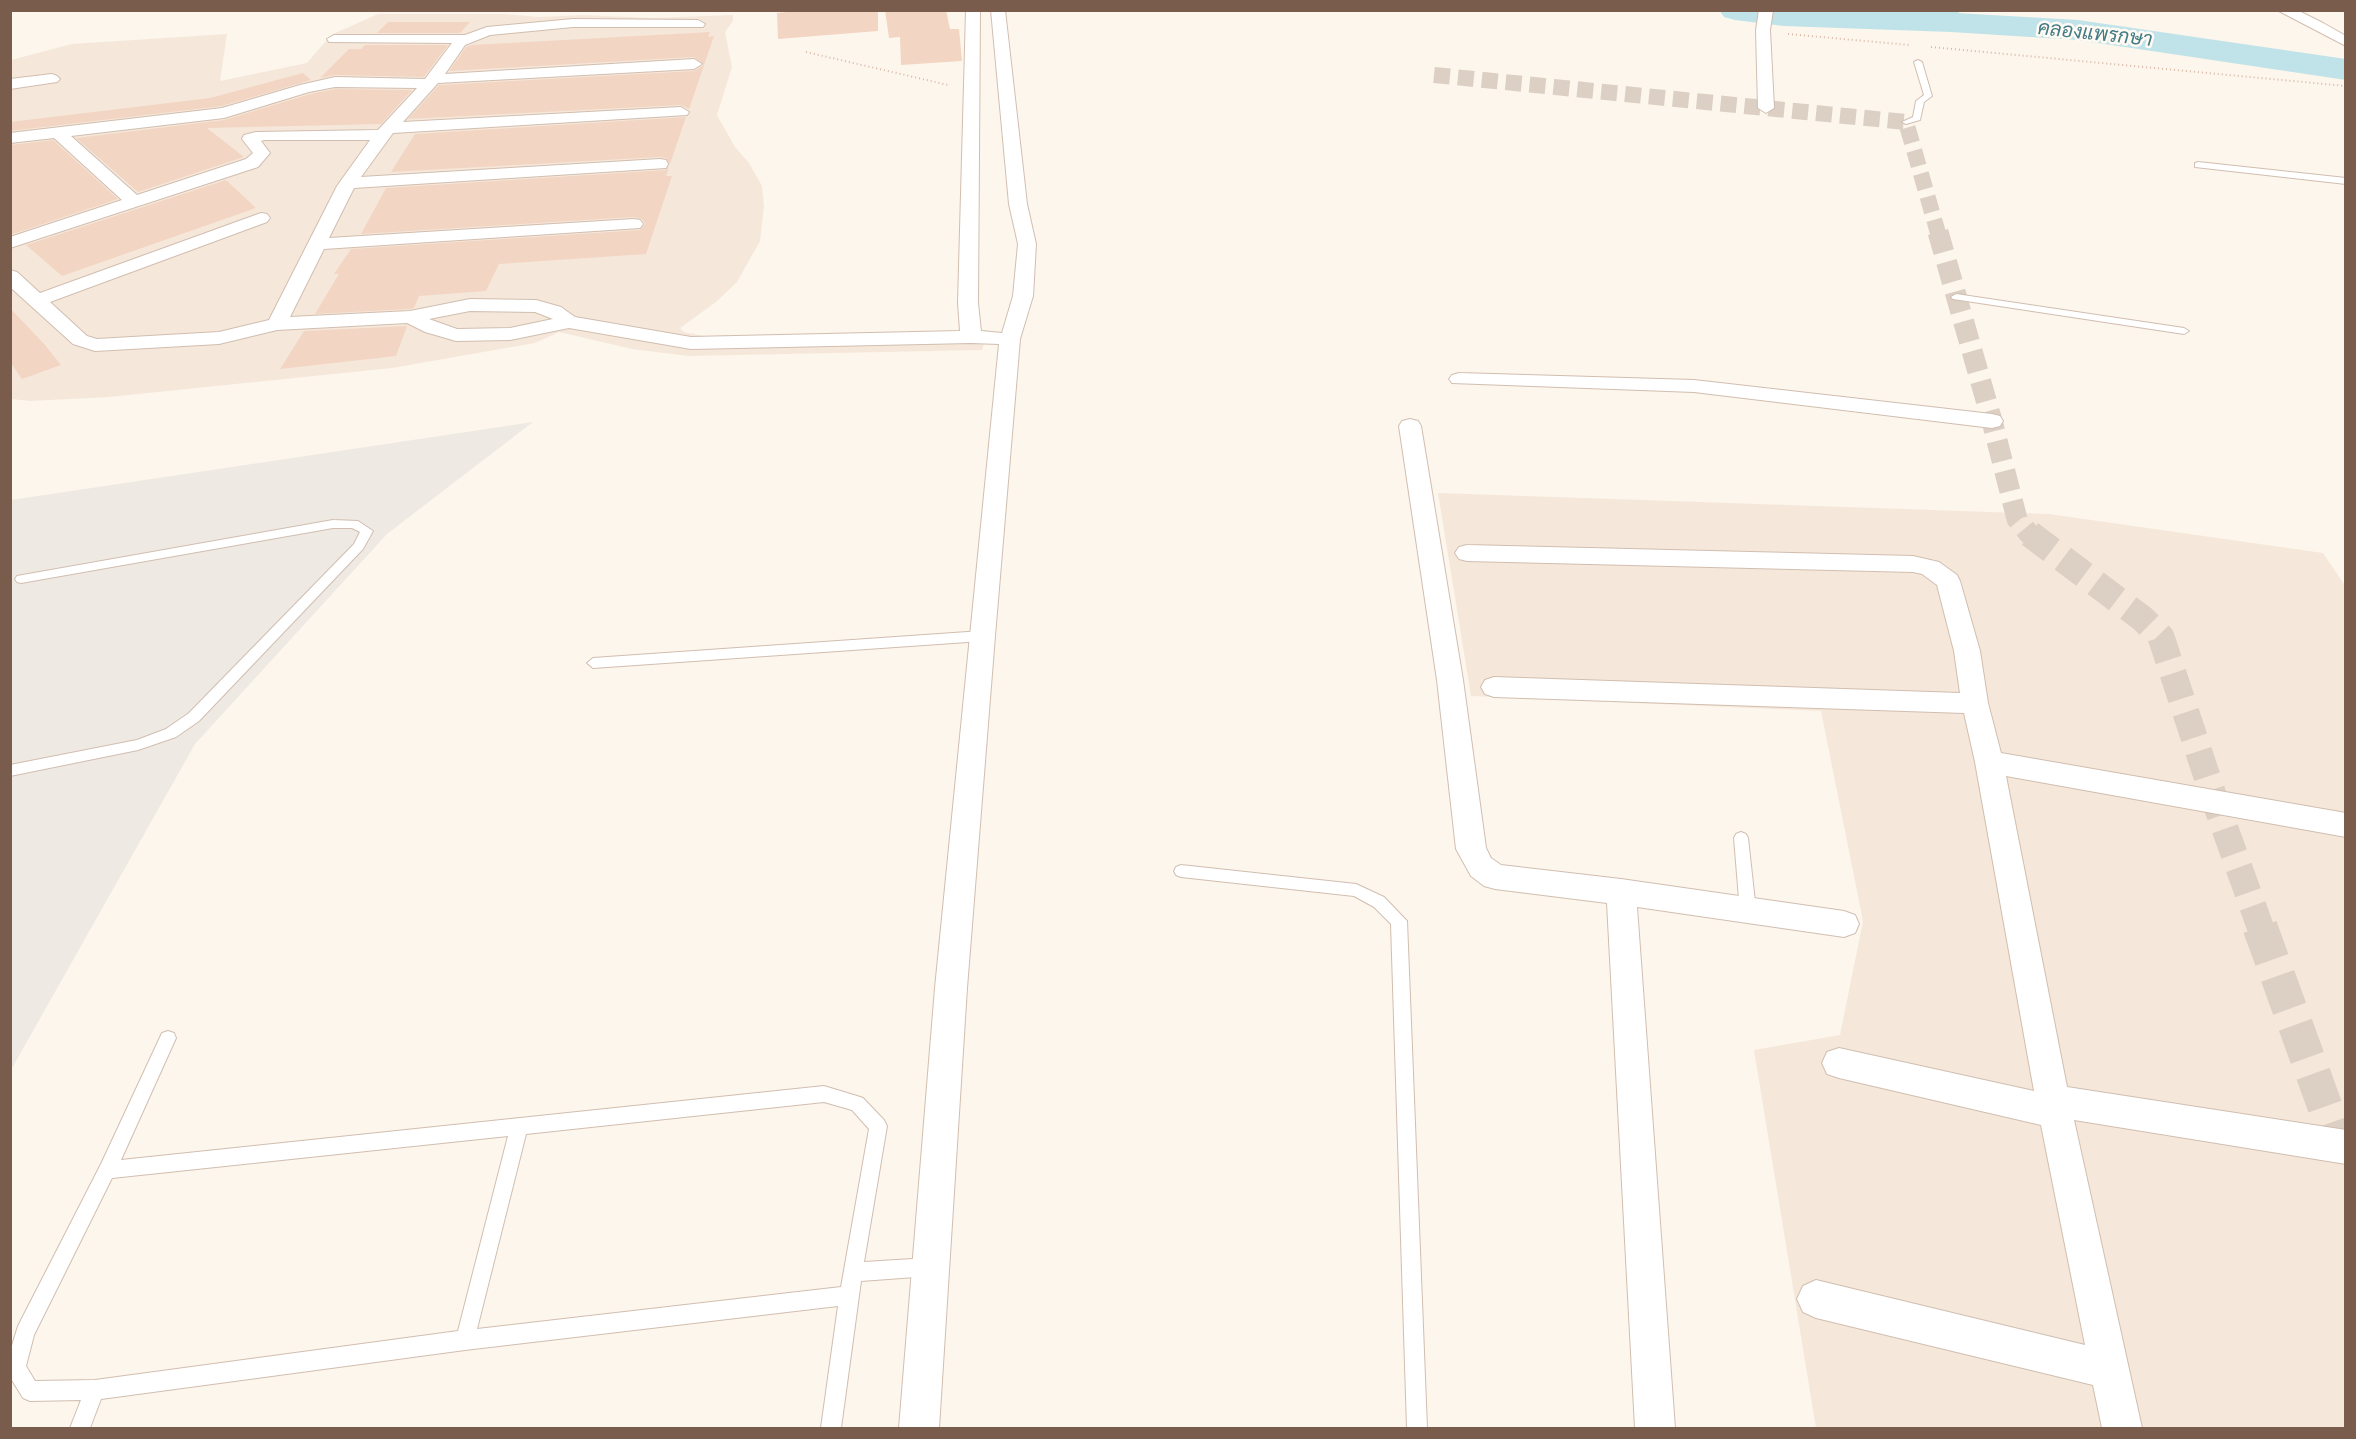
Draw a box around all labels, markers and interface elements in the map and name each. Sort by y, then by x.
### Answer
water label: คลองแพรกษา [2037,17,2153,53]

